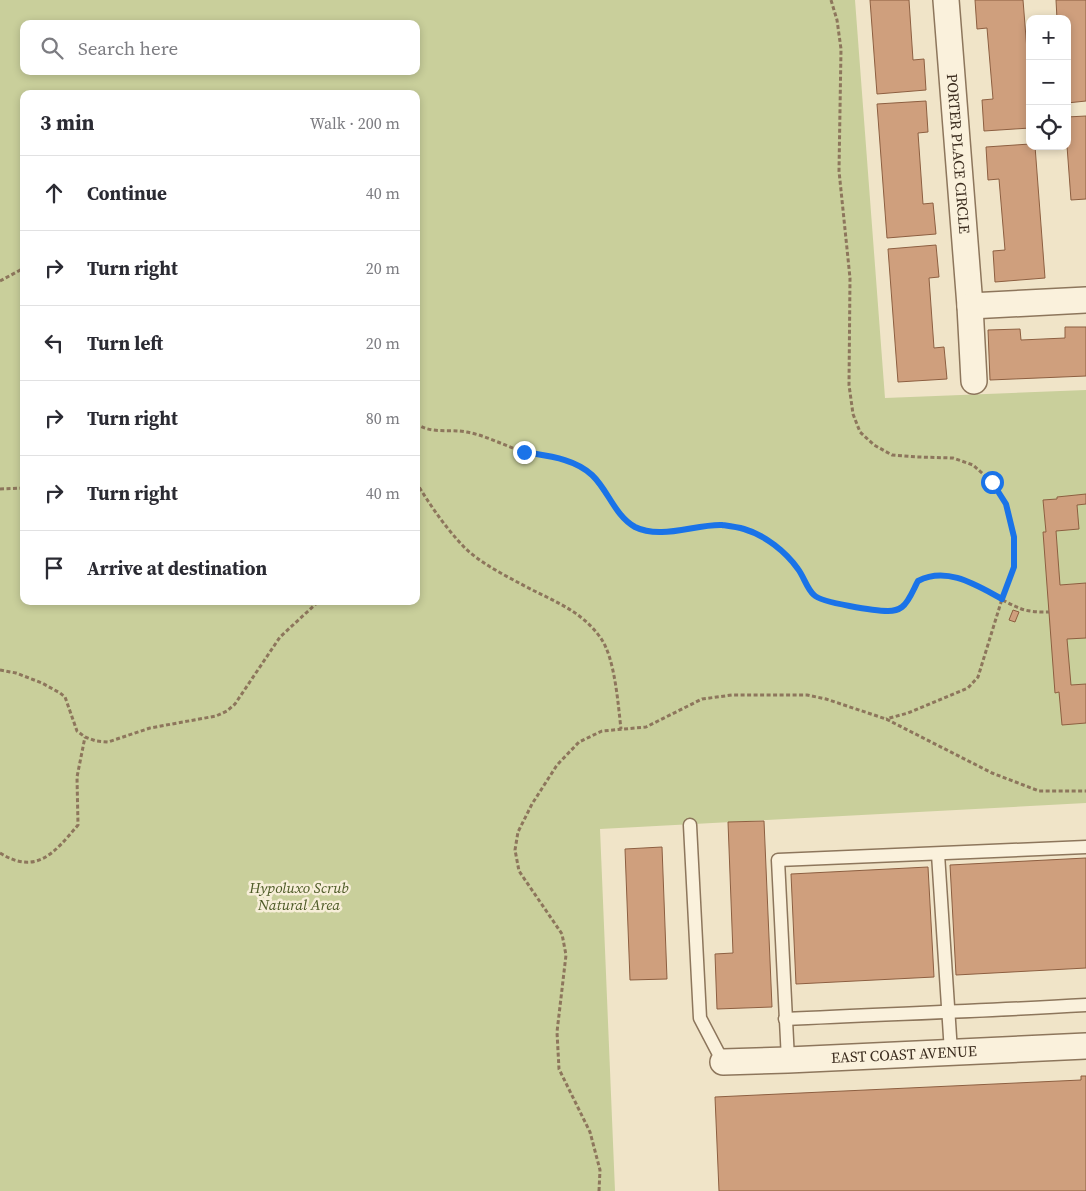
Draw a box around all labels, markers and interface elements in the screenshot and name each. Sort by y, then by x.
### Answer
map controls [1026,15,1071,150]
button: + [1026,15,1071,60]
search box [20,20,420,75]
icon: search [38,34,66,62]
text: Search here [78,35,178,61]
button: − [1026,60,1071,105]
street label: PORTER PLACE CIRCLE [942,73,975,234]
button: locate [1026,105,1071,150]
text: 3 min [40,108,95,137]
text: Walk · 200 m [310,112,400,134]
icon: ahead [40,179,68,207]
text: Continue [87,180,167,206]
text: 40 m [366,182,400,204]
icon: right [40,254,68,282]
text: Turn right [87,255,178,281]
text: 20 m [366,257,400,279]
icon: left [40,329,68,357]
text: Turn left [87,330,163,356]
text: 20 m [366,332,400,354]
icon: right [40,404,68,432]
text: Turn right [87,405,178,431]
text: 80 m [366,407,400,429]
route end [513,441,536,464]
route start [981,471,1004,494]
icon: right [40,479,68,507]
text: Turn right [87,480,178,506]
text: 40 m [366,482,400,504]
icon: arrive [40,554,68,582]
text: Arrive at destination [87,555,267,581]
park label: Hypoluxo Scrub Natural Area [248,877,349,915]
street label: EAST COAST AVENUE [830,1040,977,1068]

